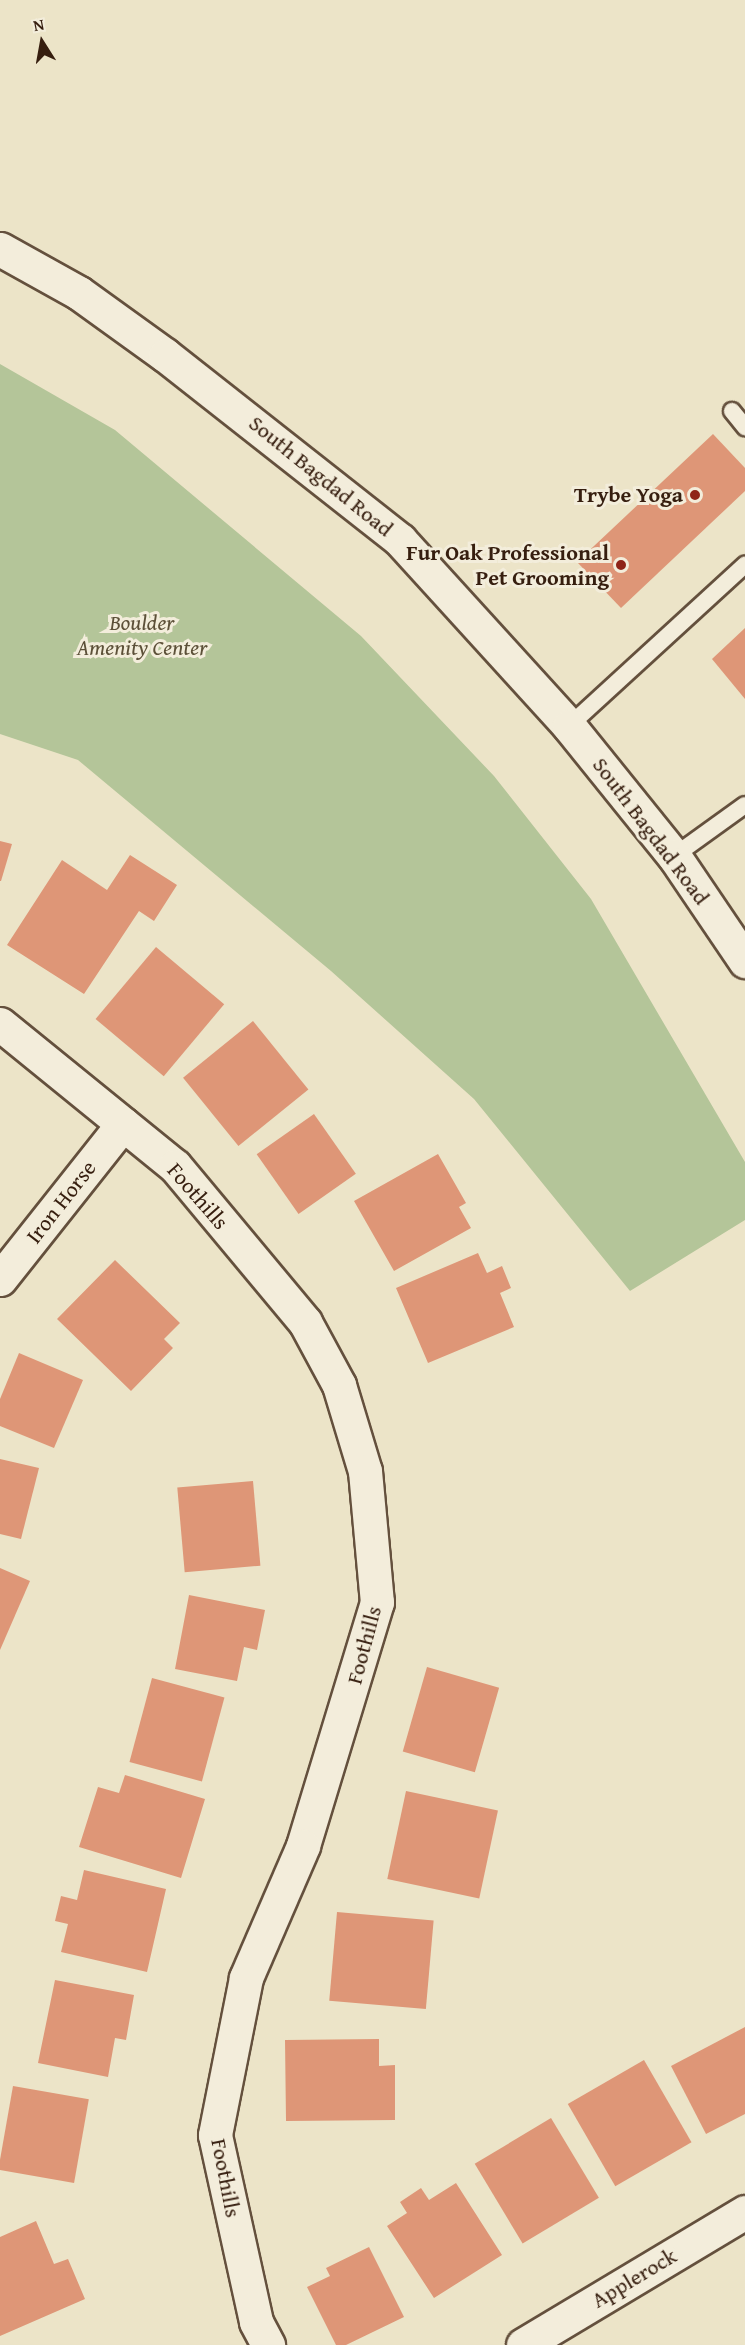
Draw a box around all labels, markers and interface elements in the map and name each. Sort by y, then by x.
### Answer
north arrow [12,12,72,72]
text: N [31,12,46,37]
street label: South Bagdad Road [244,410,398,542]
place label: Trybe Yoga [574,482,683,508]
marker: Trybe Yoga [688,488,702,502]
place label: Fur Oak Professional Pet Grooming [406,539,609,590]
marker: Fur Oak Professional Pet Grooming [614,558,628,572]
park label: Boulder Amenity Center [77,609,207,660]
street label: South Bagdad Road [587,752,715,910]
street label: Iron Horse [20,1155,102,1249]
street label: Foothills [162,1157,234,1235]
street label: Foothills [341,1603,387,1687]
street label: Foothills [205,2136,247,2220]
street label: Applerock [587,2242,681,2314]

